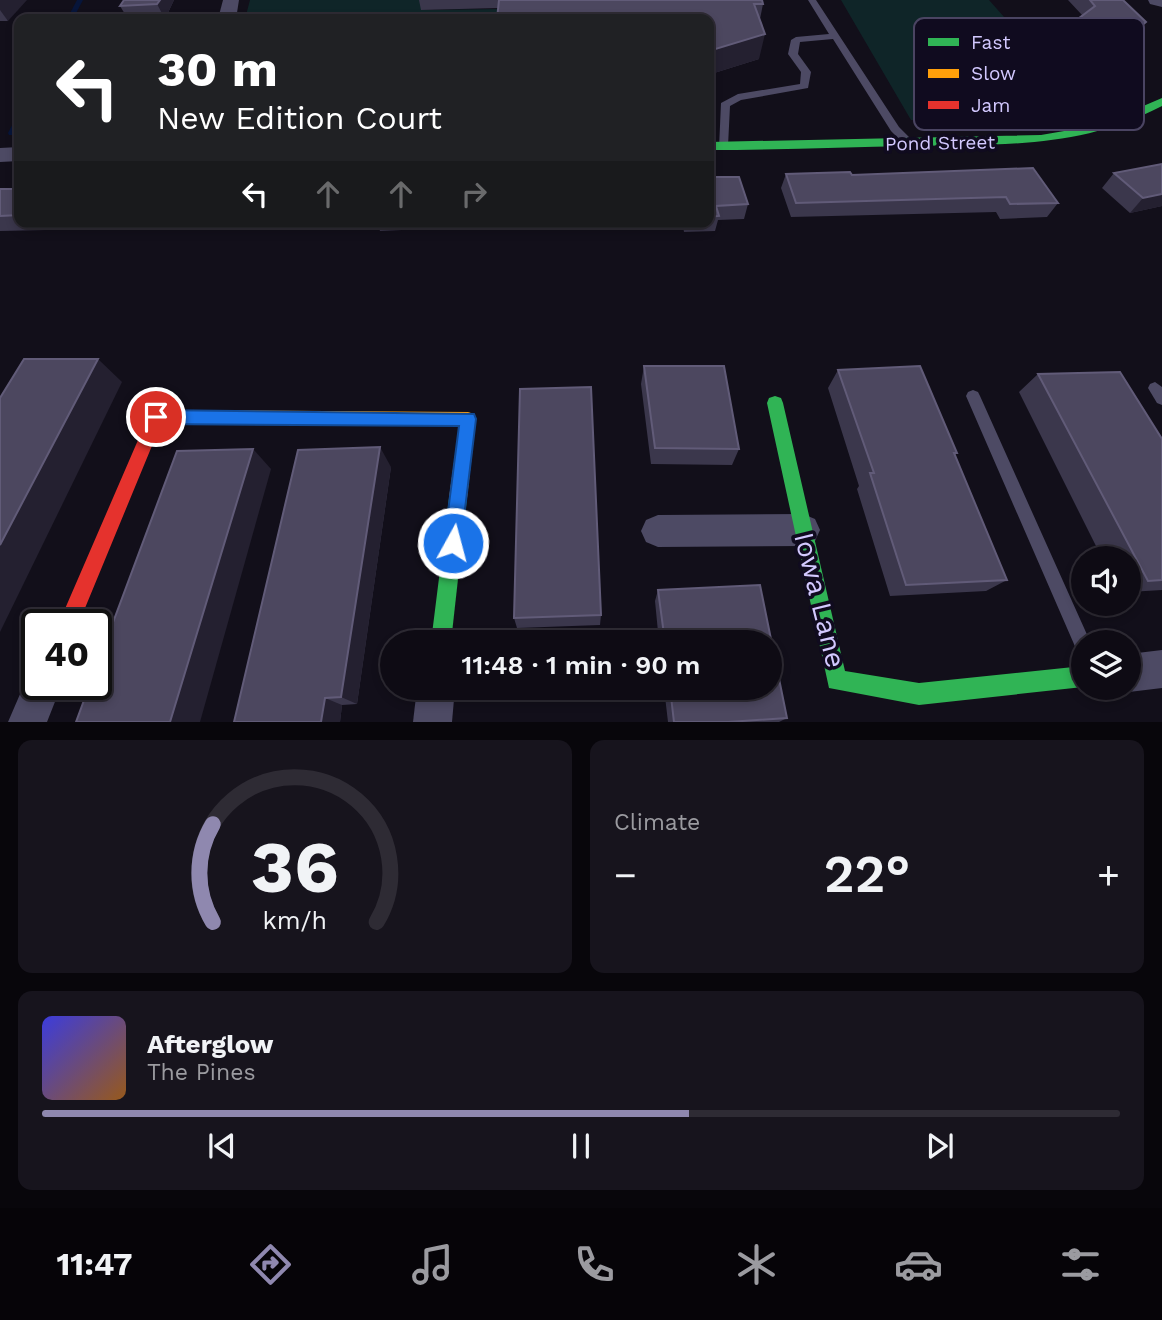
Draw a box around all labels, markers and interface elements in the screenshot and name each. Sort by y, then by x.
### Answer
legend [914,18,1144,130]
text: Fast [971,31,1010,54]
text: 30 m [157,40,278,98]
icon: left [42,42,133,133]
text: Slow [971,62,1016,85]
text: Jam [971,94,1010,117]
text: New Edition Court [157,99,442,137]
street label: Pond Street [885,131,995,155]
icon: left [236,175,274,213]
icon: ahead [309,175,347,213]
icon: ahead [382,175,420,213]
icon: right [455,175,493,213]
pin [126,387,186,447]
icon: arrive [137,398,175,436]
position arrow [416,506,490,580]
street label: Iowa Lane [787,529,853,671]
map controls [1071,546,1141,700]
button: sound [1071,546,1141,616]
speed limit sign: 40 [21,609,112,700]
button: layers [1071,630,1141,700]
text: 11:48 · 1 min · 90 m [462,650,700,680]
text: Climate [614,809,700,836]
text: 36 [251,825,339,911]
text: 22° [824,844,910,905]
text: − [614,853,637,897]
text: + [1097,853,1120,897]
text: km/h [263,906,327,935]
text: Afterglow [147,1029,273,1059]
text: The Pines [147,1059,256,1086]
icon: previous [203,1127,241,1165]
icon: pause [562,1127,600,1165]
icon: next [921,1127,959,1165]
icon: directions [246,1240,295,1289]
icon: music [408,1240,457,1289]
icon: phone [570,1240,619,1289]
icon: climate [732,1240,781,1289]
icon: car [894,1240,943,1289]
icon: filters [1056,1240,1105,1289]
text: 11:47 [57,1245,132,1283]

